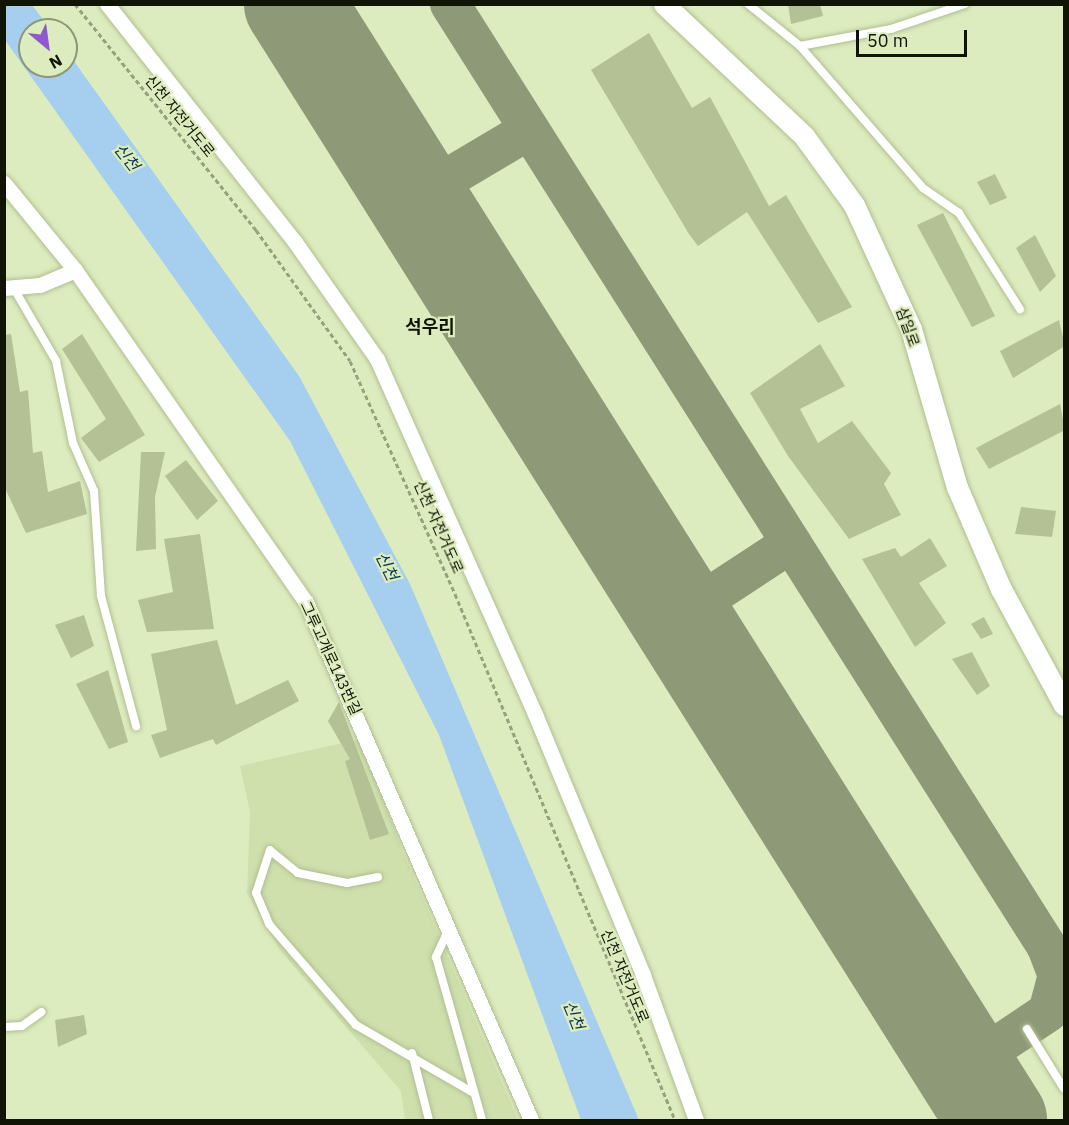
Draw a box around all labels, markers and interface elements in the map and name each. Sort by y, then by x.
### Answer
north arrow [18,18,78,78]
scale bar [859,18,970,56]
text: 50 m [867,29,909,52]
text: N [46,50,66,74]
street label: 신천 자전거도로 [141,71,219,161]
water label: 신천 [110,139,144,175]
street label: 삼일로 [892,304,924,350]
district label: 석우리 [405,316,455,338]
street label: 신천 자전거도로 [410,478,468,576]
water label: 신천 [372,549,402,583]
street label: 그루고개로143번길 [297,598,365,718]
street label: 신천 자전거도로 [597,926,653,1026]
water label: 신천 [560,998,588,1032]

